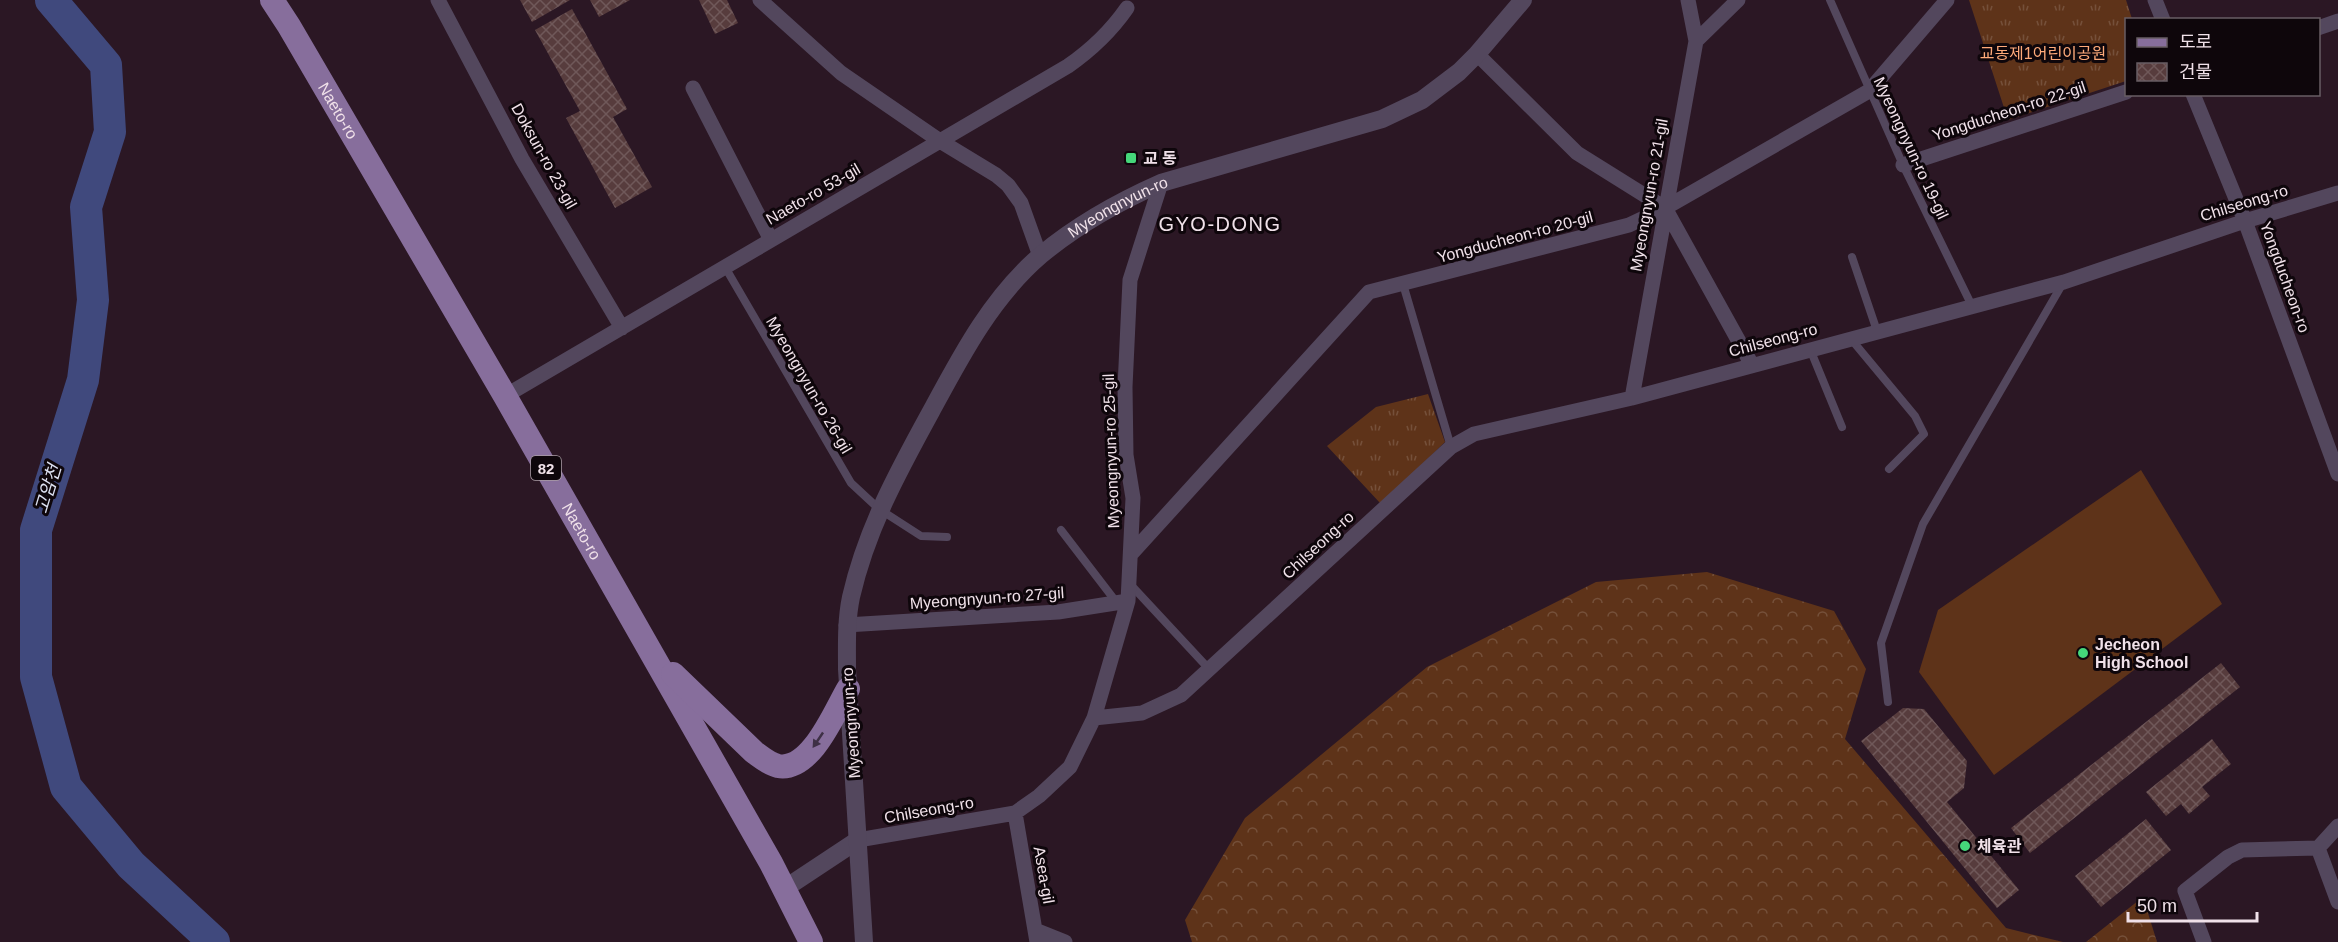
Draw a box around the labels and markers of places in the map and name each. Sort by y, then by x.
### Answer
place label: 교 동 [1143,150,1177,167]
marker: 교 동 [1124,151,1138,165]
place label: Jecheon High School [2095,636,2188,671]
marker: Jecheon High School [2076,646,2090,660]
place label: 체육관 [1977,838,2021,855]
marker: 체육관 [1958,839,1972,853]

